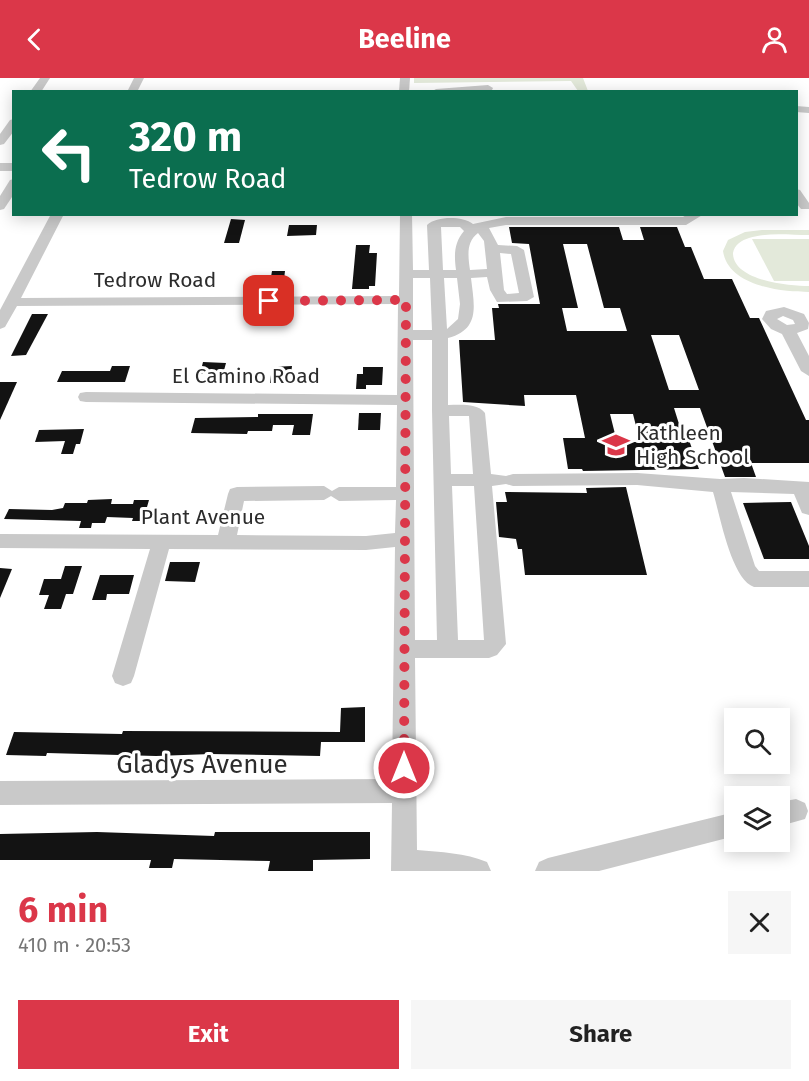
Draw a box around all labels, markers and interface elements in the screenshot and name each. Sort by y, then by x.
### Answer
icon: back [18,23,51,56]
text: Beeline [358,23,451,55]
icon: person [758,23,791,56]
text: 320 m [129,112,242,162]
icon: left [30,114,108,192]
text: Tedrow Road [129,163,287,195]
street label: Tedrow Road [94,267,216,293]
pin [243,275,294,326]
icon: arrive [252,284,285,317]
street label: El Camino Road [172,363,320,389]
place label: Kathleen High School [636,420,749,470]
school or university icon: Kathleen High School [601,430,631,460]
street label: Plant Avenue [141,504,265,530]
map controls [724,708,790,852]
button: search [724,708,790,774]
position arrow [372,736,436,800]
street label: Gladys Avenue [116,749,288,780]
button: layers [724,786,790,852]
text: 6 min [18,888,108,932]
button: close [728,891,791,954]
text: 410 m · 20:53 [18,933,131,957]
button: Exit [18,1000,399,1069]
button: Share [411,1000,791,1069]

